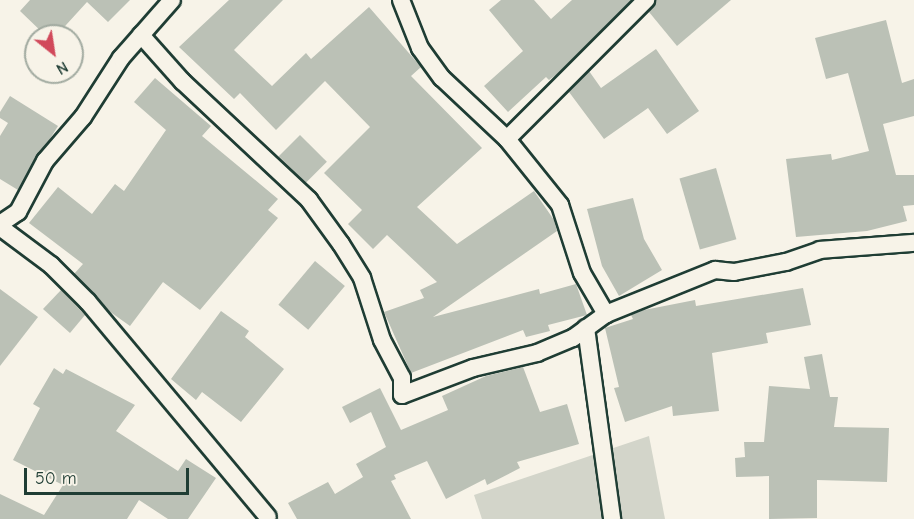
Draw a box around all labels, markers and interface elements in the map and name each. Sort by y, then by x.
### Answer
north arrow [24,24,84,84]
text: N [53,57,71,78]
scale bar [27,456,192,494]
text: 50 m [35,468,77,489]

